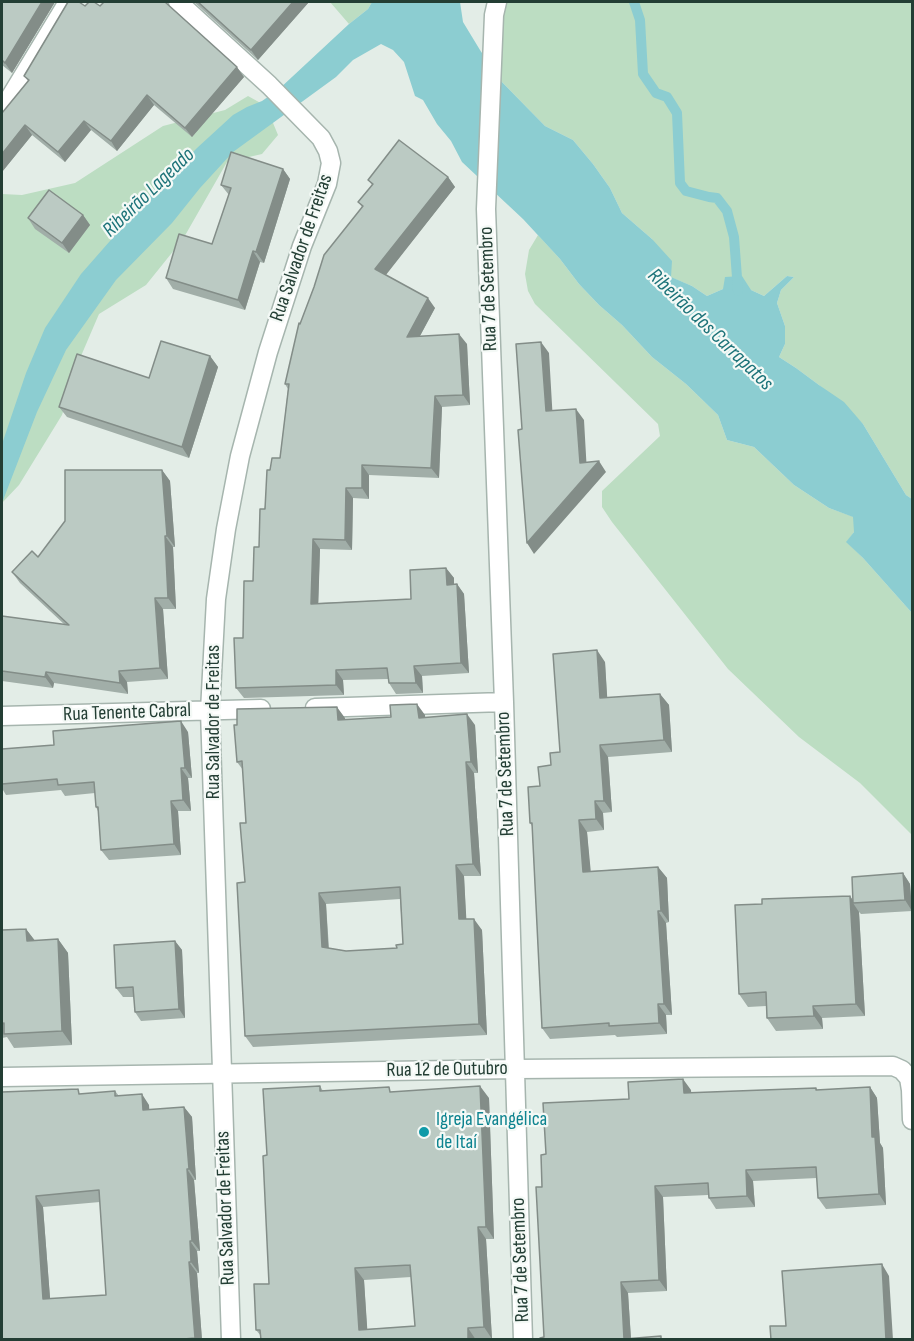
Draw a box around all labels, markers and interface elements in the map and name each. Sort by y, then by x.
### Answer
water label: Ribeirão Lageado [98,143,200,243]
street label: Rua Salvador de Freitas [266,171,338,325]
street label: Rua 7 de Setembro [475,226,503,352]
water label: Ribeirão dos Carrapatos [642,264,778,396]
street label: Rua Salvador de Freitas [202,645,226,799]
street label: Rua Tenente Cabral [63,699,191,727]
street label: Rua 7 de Setembro [492,711,520,837]
street label: Rua 12 de Outubro [386,1057,508,1083]
place label: Igreja Evangélica de Itaí [436,1108,547,1155]
marker: Igreja Evangélica de Itaí [417,1125,431,1139]
street label: Rua Salvador de Freitas [211,1130,241,1286]
street label: Rua 7 de Setembro [507,1197,535,1323]

